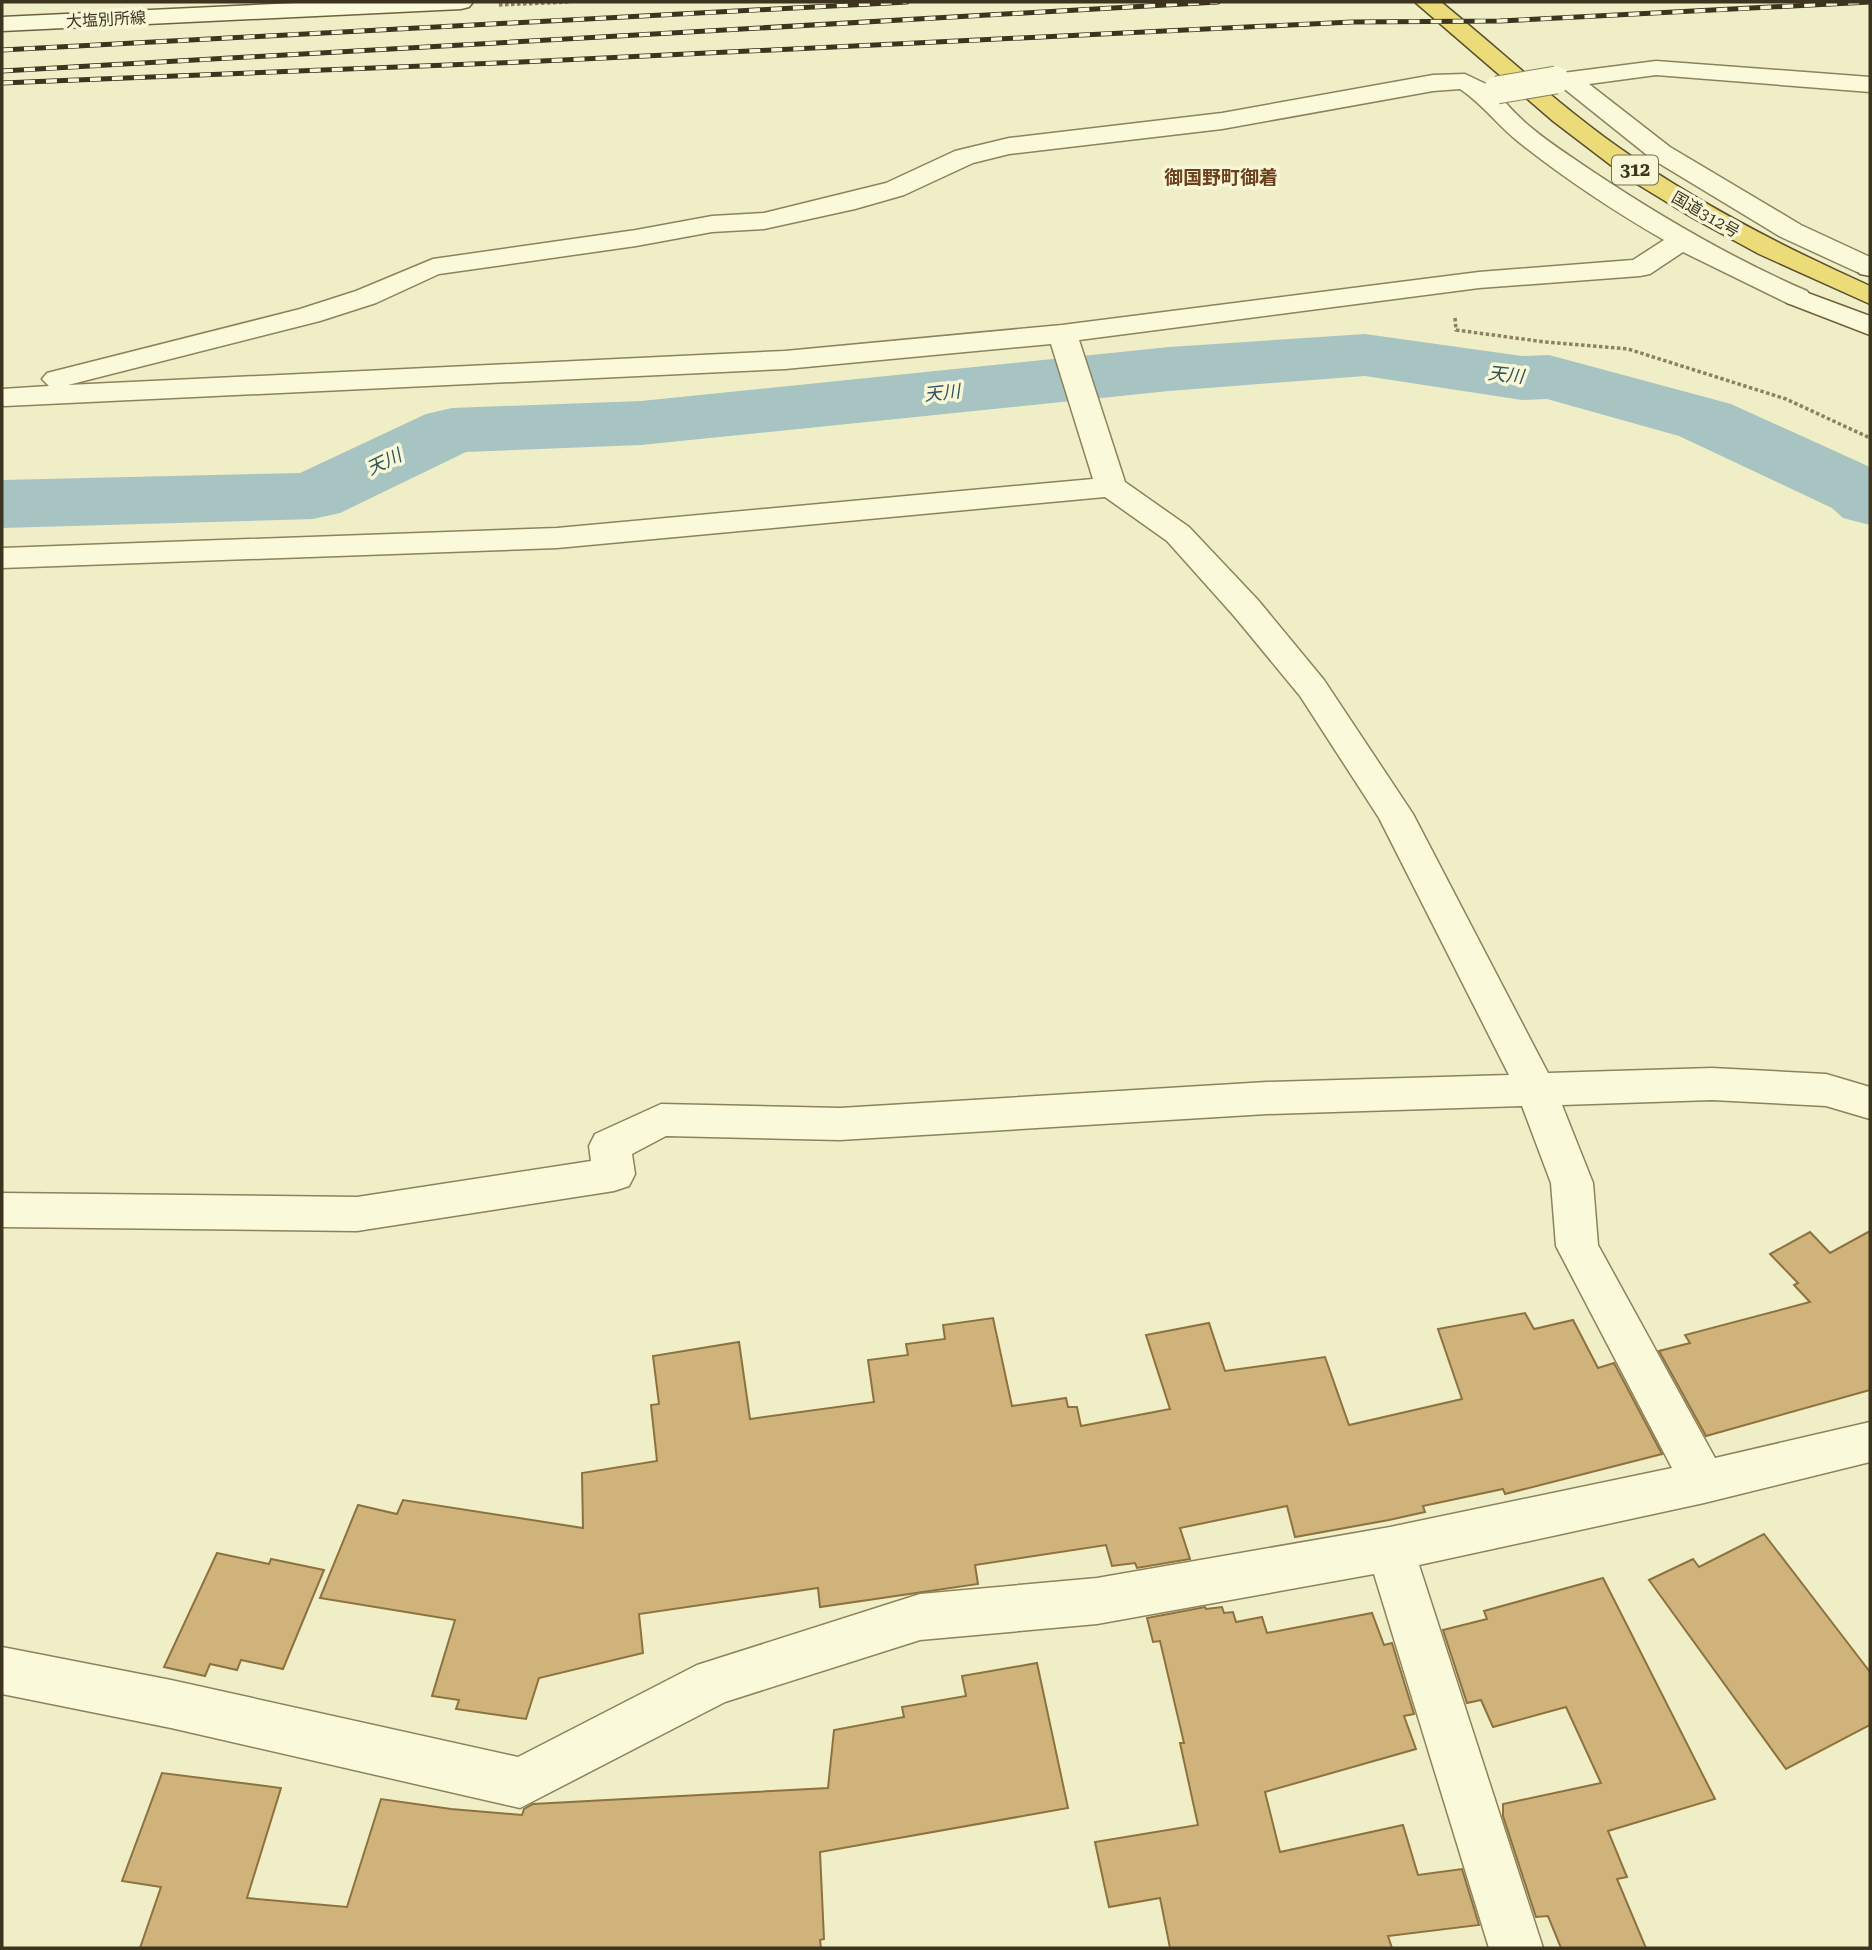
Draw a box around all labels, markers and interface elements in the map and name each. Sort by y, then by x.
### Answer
street label: 大塩別所線 [66,8,146,31]
road number: 312 [1612,155,1658,184]
district label: 御国野町御着 [1164,166,1278,189]
street label: 国道312号 [1669,187,1743,241]
water label: 天川 [1487,362,1527,387]
water label: 天川 [923,380,963,405]
water label: 天川 [363,443,406,479]

